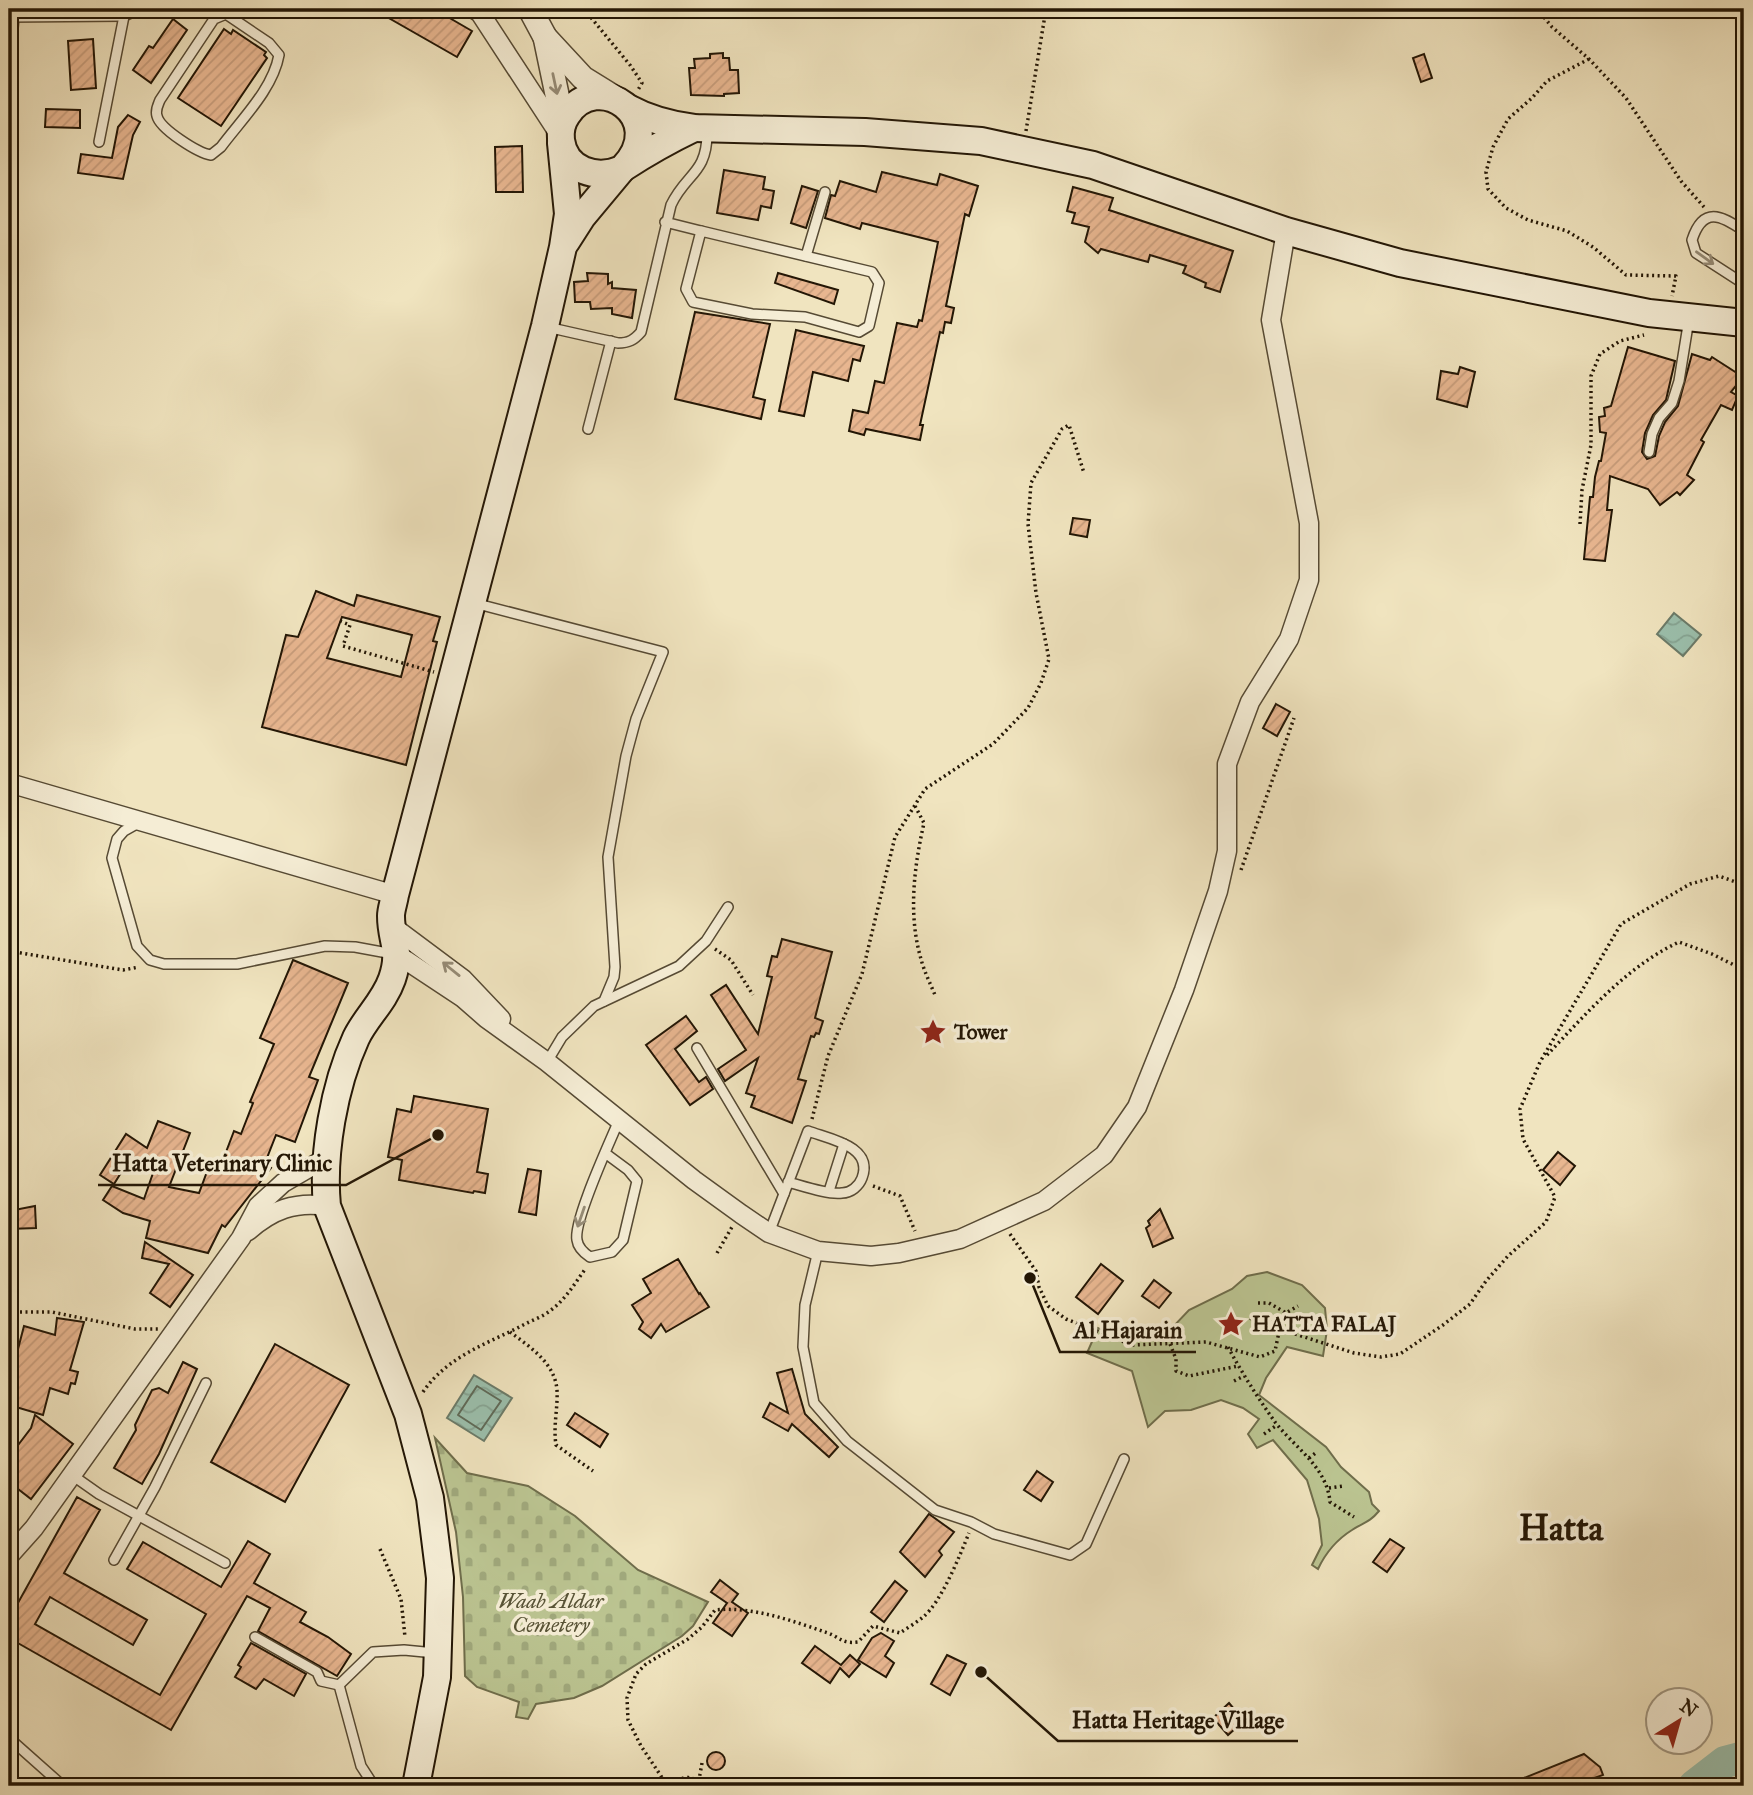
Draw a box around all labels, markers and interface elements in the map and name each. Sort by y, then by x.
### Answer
one-way arrow [548,72,562,95]
one-way arrow [1695,251,1714,265]
one-way arrow [442,961,460,977]
place icon: Tower [918,1017,948,1047]
place label: Tower [953,1019,1009,1045]
callout: Hatta Veterinary Clinic [98,1141,346,1185]
text: Hatta Veterinary Clinic [112,1149,332,1178]
one-way arrow [574,1205,586,1227]
callout: Al Hajarain [1060,1308,1196,1352]
place icon: HATTA FALAJ [1216,1309,1246,1339]
place label: HATTA FALAJ [1252,1311,1397,1338]
text: Al Hajarain [1072,1316,1183,1345]
district label: Hatta [1519,1507,1605,1550]
park label: Waab Aldar Cemetery [499,1588,605,1638]
north arrow [1644,1686,1714,1756]
text: N [1676,1694,1702,1722]
callout: Hatta Heritage Village [1058,1697,1298,1741]
text: Hatta Heritage Village [1072,1706,1285,1735]

